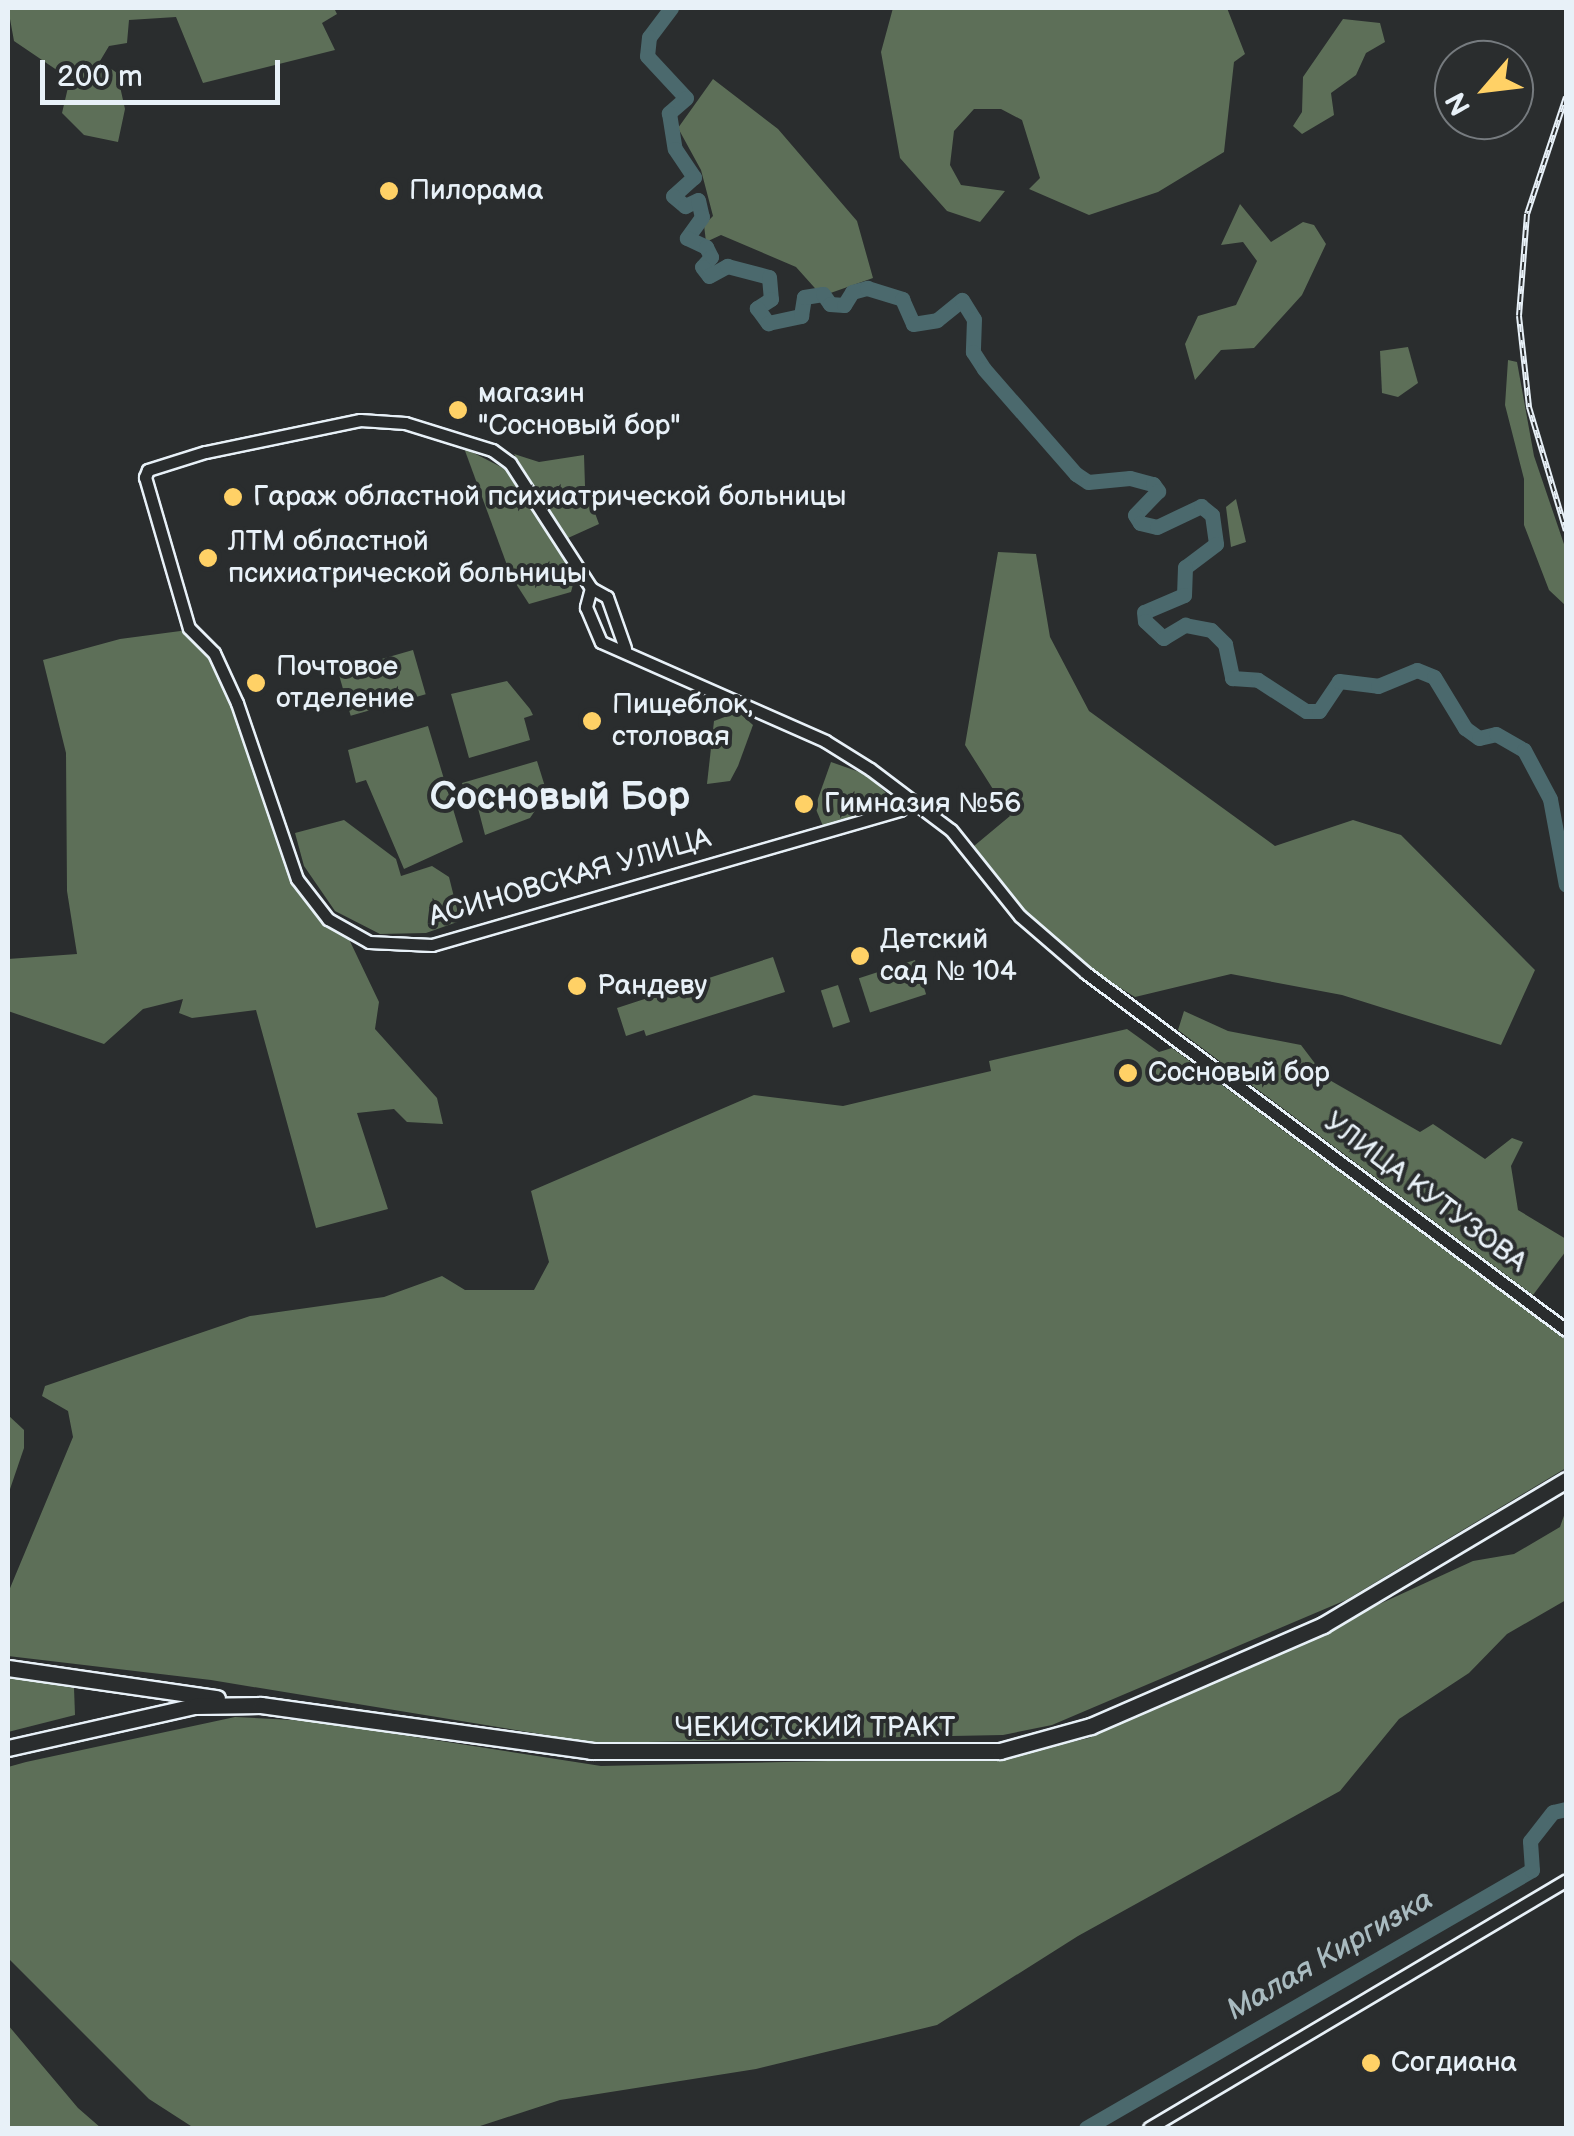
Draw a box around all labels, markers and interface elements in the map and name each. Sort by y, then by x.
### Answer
scale bar [45,40,285,102]
north arrow [1434,40,1534,140]
text: 200 m [57,59,143,95]
text: N [1439,86,1478,120]
place label: Пилорама [409,174,543,208]
marker: Пилорама [378,180,400,202]
place label: магазин "Сосновый бор" [478,377,681,443]
marker: магазин "Сосновый бор" [447,399,469,421]
place label: Гараж областной психиатрической больницы [253,480,846,514]
marker: Гараж областной психиатрической больницы [222,486,244,508]
place label: ЛТМ областной психиатрической больницы [228,525,587,591]
marker: ЛТМ областной психиатрической больницы [197,547,219,569]
place label: Почтовое отделение [276,650,414,716]
marker: Почтовое отделение [245,672,267,694]
place label: Пищеблок, столовая [612,688,753,754]
marker: Пищеблок, столовая [581,710,603,732]
district label: Сосновый Бор [430,775,690,821]
place label: Гимназия №56 [824,787,1021,821]
marker: Гимназия №56 [793,793,815,815]
street label: АСИНОВСКАЯ УЛИЦА [425,822,715,934]
place label: Детский сад № 104 [880,923,1017,989]
marker: Детский сад № 104 [849,945,871,967]
place label: Рандеву [597,969,707,1003]
marker: Рандеву [566,975,588,997]
place label: Сосновый бор [1148,1056,1330,1090]
marker: Сосновый бор [1117,1062,1139,1084]
street label: УЛИЦА КУТУЗОВА [1317,1106,1533,1280]
street label: ЧЕКИСТСКИЙ ТРАКТ [675,1711,955,1745]
water label: Малая Киргизка [1220,1881,1440,2029]
place label: Согдиана [1391,2046,1517,2080]
marker: Согдиана [1360,2052,1382,2074]

